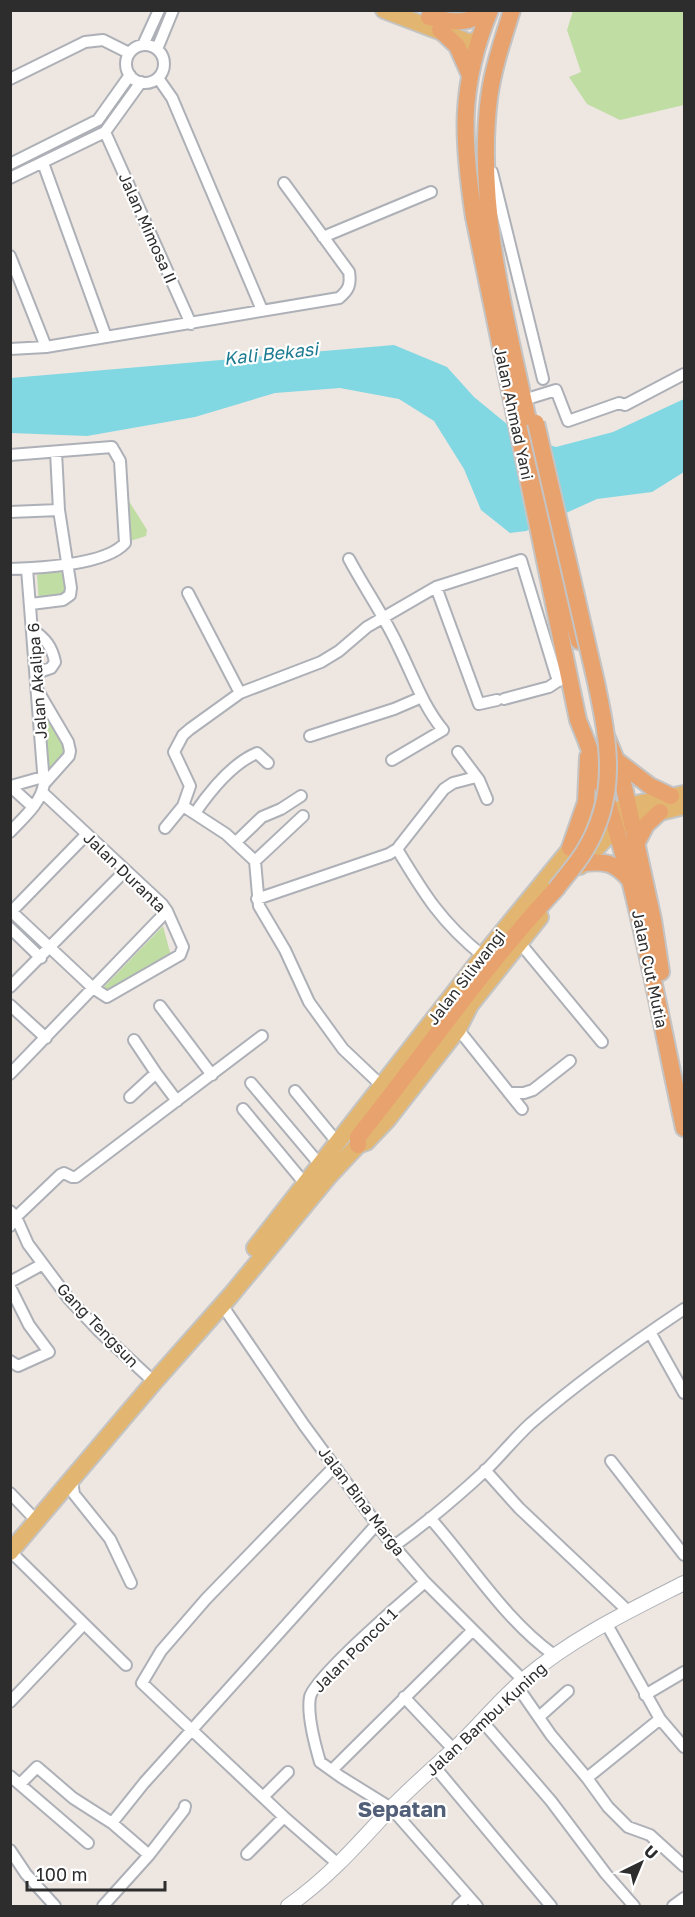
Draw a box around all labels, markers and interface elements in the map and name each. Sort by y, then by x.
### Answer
street label: Jalan Mimosa II [115,169,181,287]
water label: Kali Bekasi [223,337,321,369]
street label: Jalan Ahmad Yani [490,345,538,481]
street label: Jalan Akalipa 6 [23,622,51,740]
street label: Jalan Duranta [80,828,170,916]
street label: Jalan Cut Mutia [628,908,672,1030]
street label: Jalan Siliwangi [423,925,509,1029]
street label: Gang Tengsun [53,1279,143,1371]
street label: Jalan Bina Marga [314,1442,410,1560]
street label: Jalan Poncol 1 [309,1604,401,1696]
street label: Jalan Bambu Kuning [422,1658,550,1780]
district label: Sepatan [358,1795,446,1822]
north arrow [611,1833,671,1893]
text: U [640,1841,662,1863]
scale bar [27,1854,165,1892]
text: 100 m [36,1863,87,1885]

